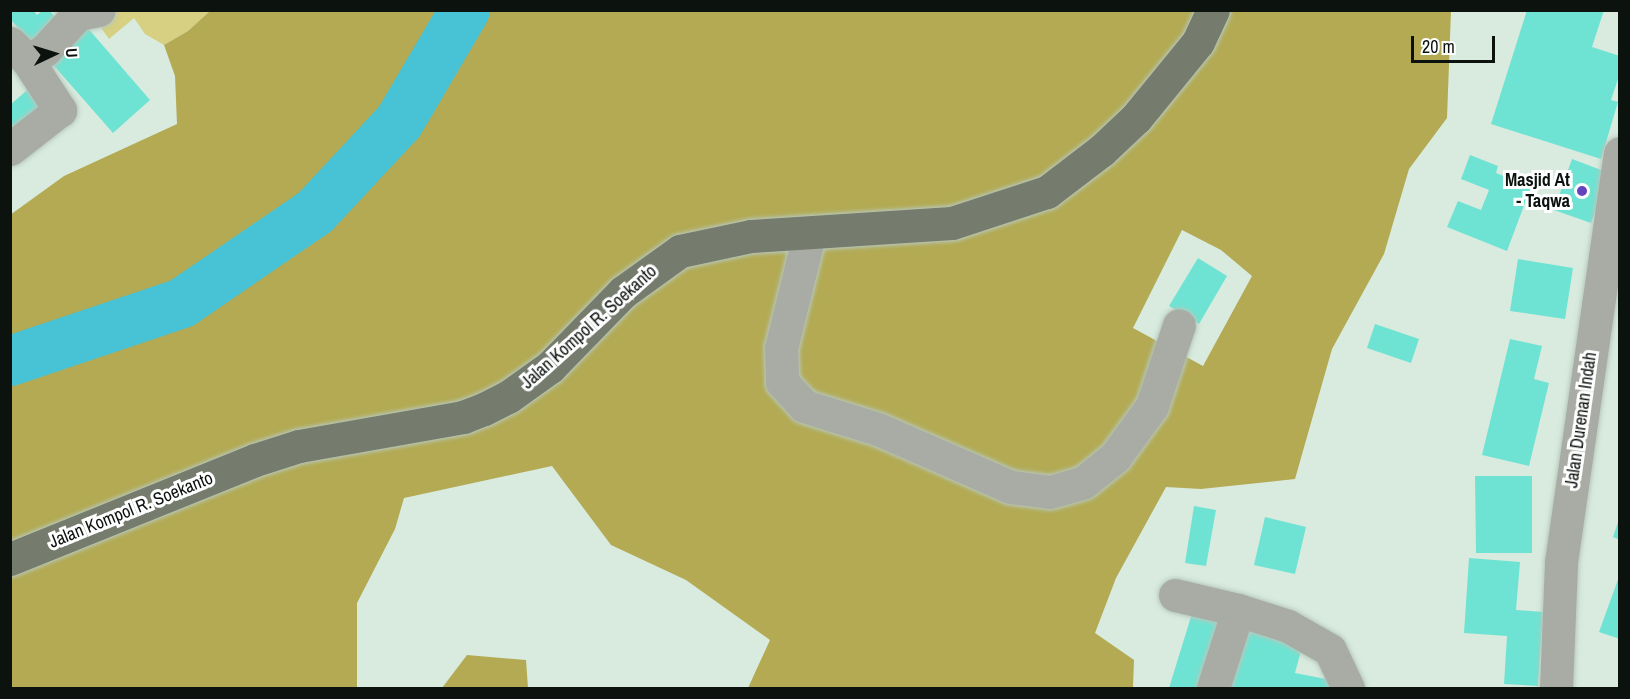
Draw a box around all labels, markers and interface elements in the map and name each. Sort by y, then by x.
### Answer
north arrow [24,24,84,84]
scale bar [1414,24,1498,62]
text: 20 m [1422,34,1455,59]
text: U [61,47,83,58]
place label: Masjid At - Taqwa [1504,170,1570,213]
marker: Masjid At - Taqwa [1575,184,1589,198]
street label: Jalan Kompol R. Soekanto [517,261,661,393]
street label: Jalan Durenan Indah [1561,351,1601,489]
street label: Jalan Kompol R. Soekanto [46,467,216,553]

